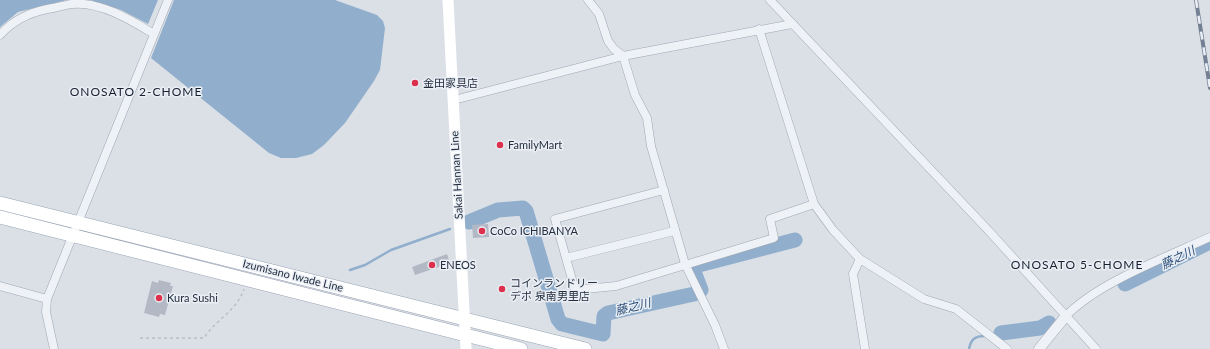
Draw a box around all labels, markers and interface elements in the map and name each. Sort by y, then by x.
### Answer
place label: 金田家具店 [423,76,478,90]
marker: 金田家具店 [410,78,420,88]
district label: ONOSATO 2-CHOME [70,85,202,99]
street label: Sakai Hannan Line [448,130,466,220]
place label: FamilyMart [508,138,562,152]
marker: FamilyMart [495,140,505,150]
place label: CoCo ICHIBANYA [490,224,578,238]
marker: CoCo ICHIBANYA [477,226,487,236]
water label: 藤之川 [1159,244,1197,272]
street label: Izumisano Iwade Line [241,257,345,295]
place label: ENEOS [440,258,476,272]
district label: ONOSATO 5-CHOME [1011,258,1143,272]
marker: ENEOS [427,260,437,270]
place label: コインランドリー デポ 泉南男里店 [510,276,598,302]
marker: コインランドリー デポ 泉南男里店 [497,284,507,294]
place label: Kura Sushi [167,291,218,305]
marker: Kura Sushi [154,293,164,303]
water label: 藤之川 [614,296,652,318]

